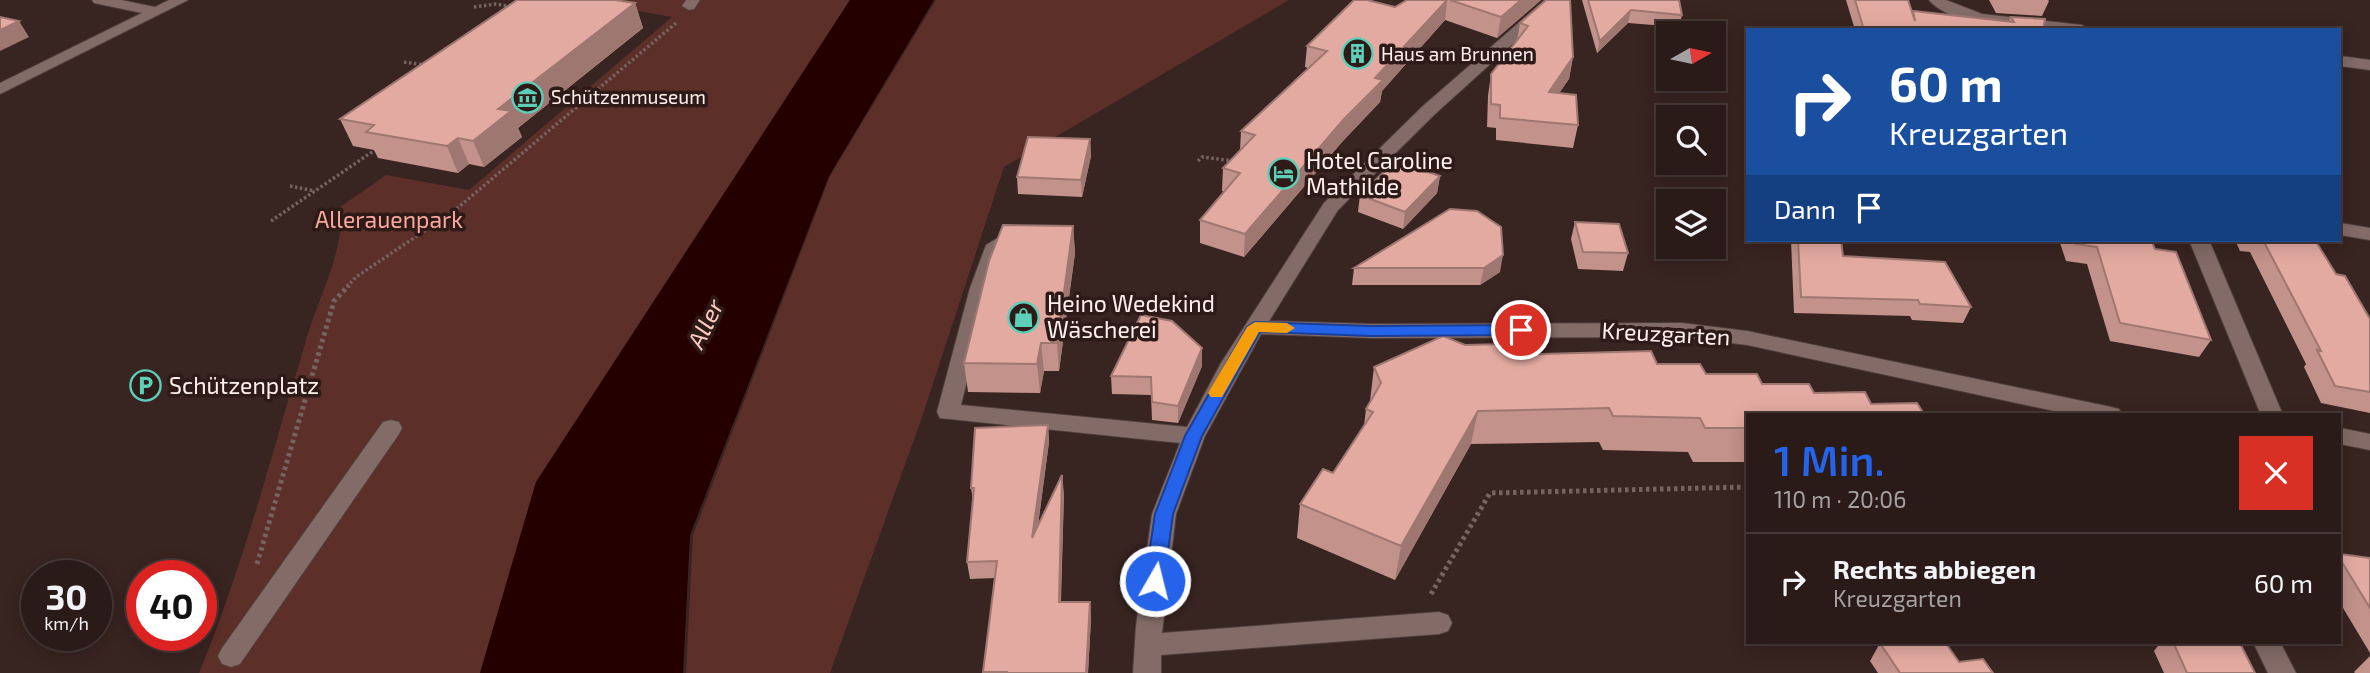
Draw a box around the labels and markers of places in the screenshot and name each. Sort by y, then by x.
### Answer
building icon: Haus am Brunnen [1341,37,1375,71]
place label: Haus am Brunnen [1381,42,1534,65]
museum icon: Schützenmuseum [511,80,545,114]
place label: Schützenmuseum [551,85,706,108]
place label: Hotel Caroline Mathilde [1306,146,1453,200]
hotel icon: Hotel Caroline Mathilde [1266,157,1300,191]
place label: Heino Wedekind Wäscherei [1047,289,1215,343]
shop icon: Heino Wedekind Wäscherei [1007,300,1041,334]
pin [1491,300,1551,360]
parking icon: Schützenplatz [129,369,163,403]
place label: Schützenplatz [169,371,319,399]

